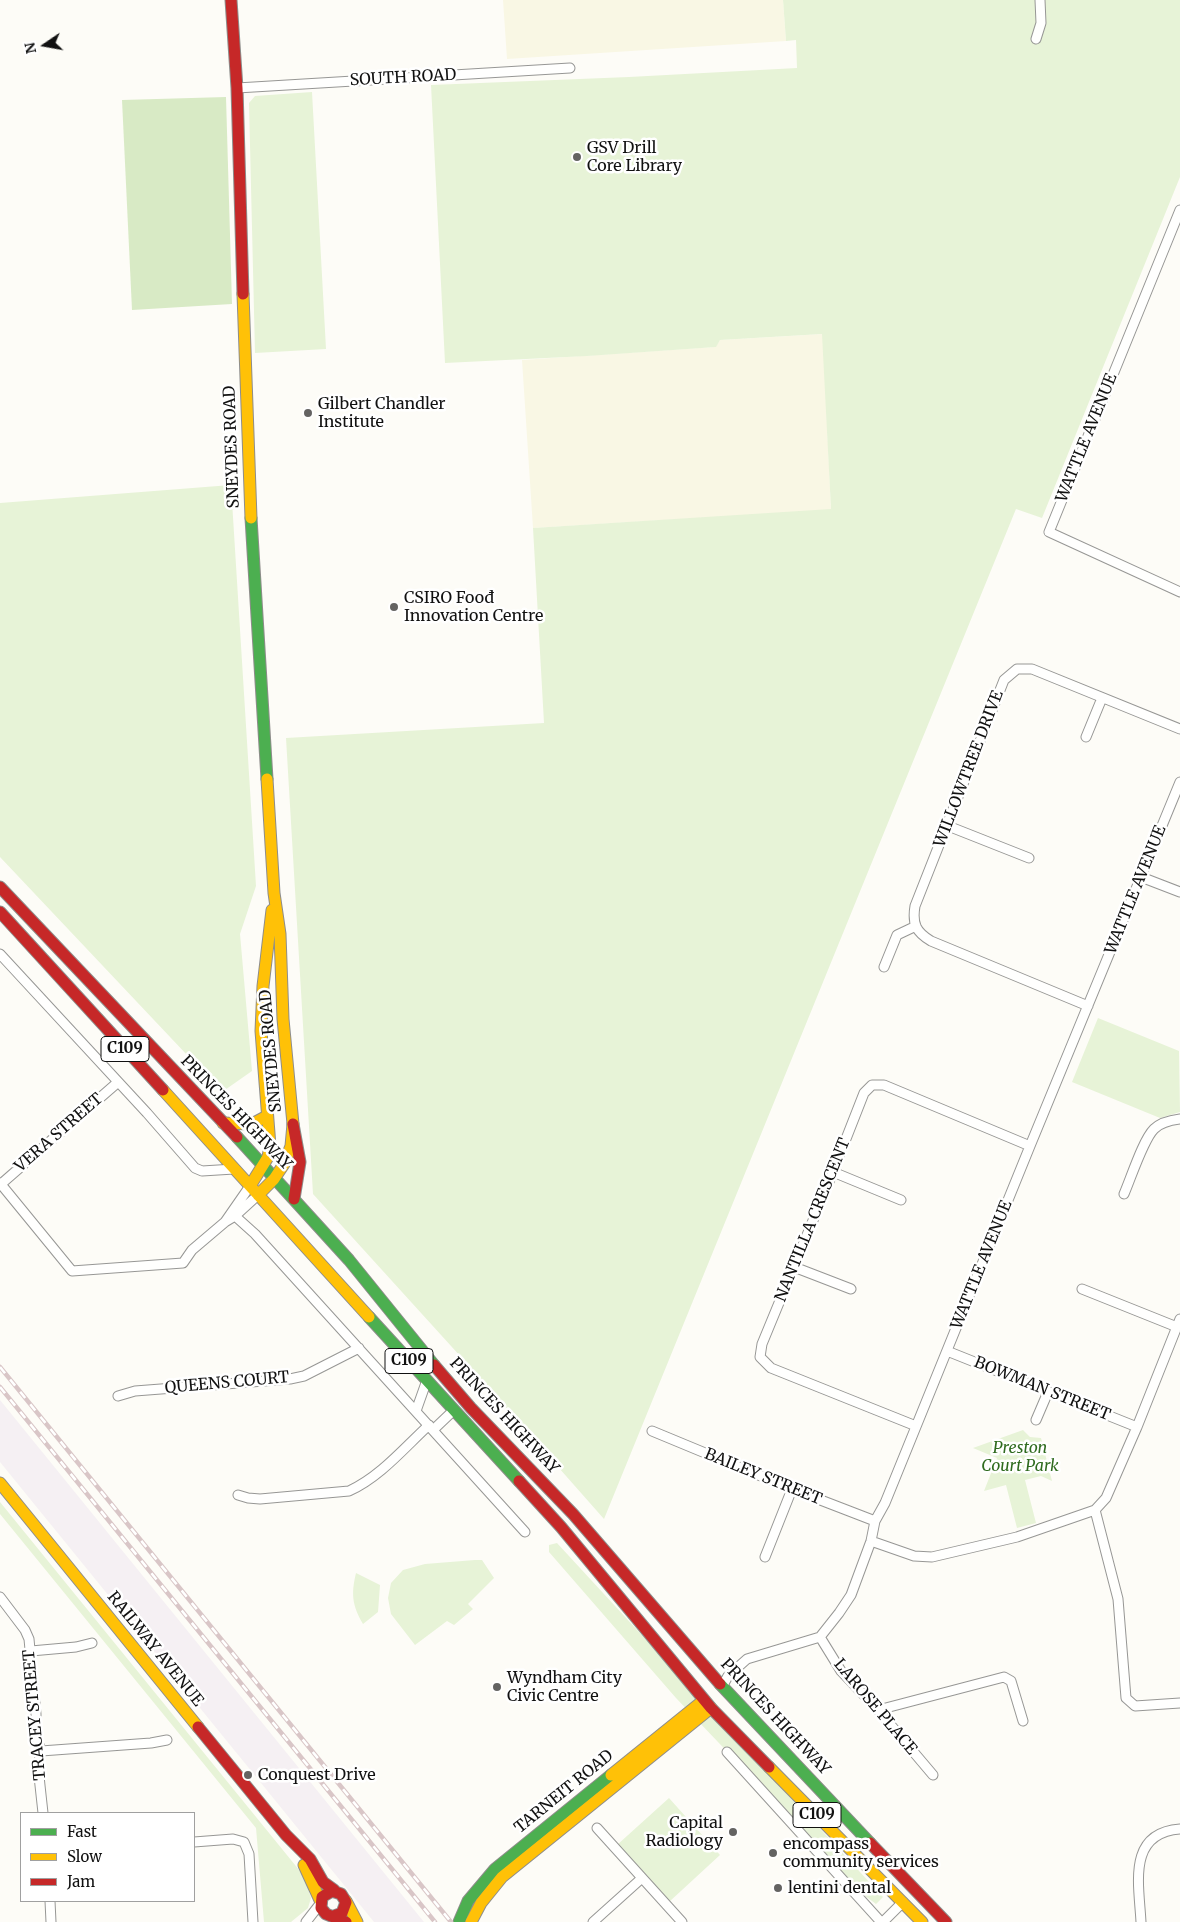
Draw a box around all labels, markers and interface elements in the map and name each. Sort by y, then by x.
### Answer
north arrow [20,20,70,70]
text: N [20,41,40,55]
street label: SOUTH ROAD [349,66,457,90]
place label: GSV Drill Core Library [587,138,682,176]
marker: GSV Drill Core Library [571,151,583,163]
street label: WATTLE AVENUE [1052,371,1122,505]
street label: SNEYDES ROAD [220,385,244,509]
place label: Gilbert Chandler Institute [318,394,445,432]
marker: Gilbert Chandler Institute [302,407,314,419]
place label: CSIRO Foođ Innovation Centre [404,588,543,626]
marker: CSIRO Foođ Innovation Centre [388,601,400,613]
street label: WILLOWTREE DRIVE [930,688,1008,850]
street label: WATTLE AVENUE [1101,823,1171,957]
street label: SNEYDES ROAD [256,989,286,1113]
road number: C109 [101,1036,149,1062]
street label: PRINCES HIGHWAY [176,1052,296,1174]
street label: VERA STREET [11,1089,107,1177]
street label: NANTILLA CRESCENT [771,1135,855,1305]
street label: WATTLE AVENUE [947,1198,1017,1332]
road number: C109 [385,1348,433,1374]
street label: BOWMAN STREET [971,1353,1113,1425]
street label: PRINCES HIGHWAY [445,1354,563,1478]
street label: QUEENS COURT [164,1368,290,1398]
park label: Preston Court Park [981,1438,1059,1476]
street label: BAILEY STREET [701,1445,825,1509]
street label: RAILWAY AVENUE [103,1588,207,1710]
street label: TRACEY STREET [20,1649,50,1781]
street label: PRINCES HIGHWAY [716,1655,834,1779]
street label: LAROSE PLACE [829,1655,921,1759]
place label: Wyndham City Civic Centre [507,1668,622,1706]
marker: Wyndham City Civic Centre [491,1681,503,1693]
street label: TARNEIT ROAD [511,1746,617,1838]
place label: Conquest Drive [258,1765,375,1785]
marker: Conquest Drive [242,1769,254,1781]
road number: C109 [793,1802,841,1828]
legend [20,1812,195,1902]
place label: Capital Radiology [645,1813,723,1851]
text: Fast [67,1822,97,1841]
marker: Capital Radiology [727,1826,739,1838]
place label: encompass community services [783,1834,939,1872]
text: Slow [67,1847,102,1866]
marker: encompass community services [767,1847,779,1859]
text: Jam [67,1872,95,1891]
place label: lentini dental [788,1878,891,1898]
marker: lentini dental [772,1882,784,1894]

